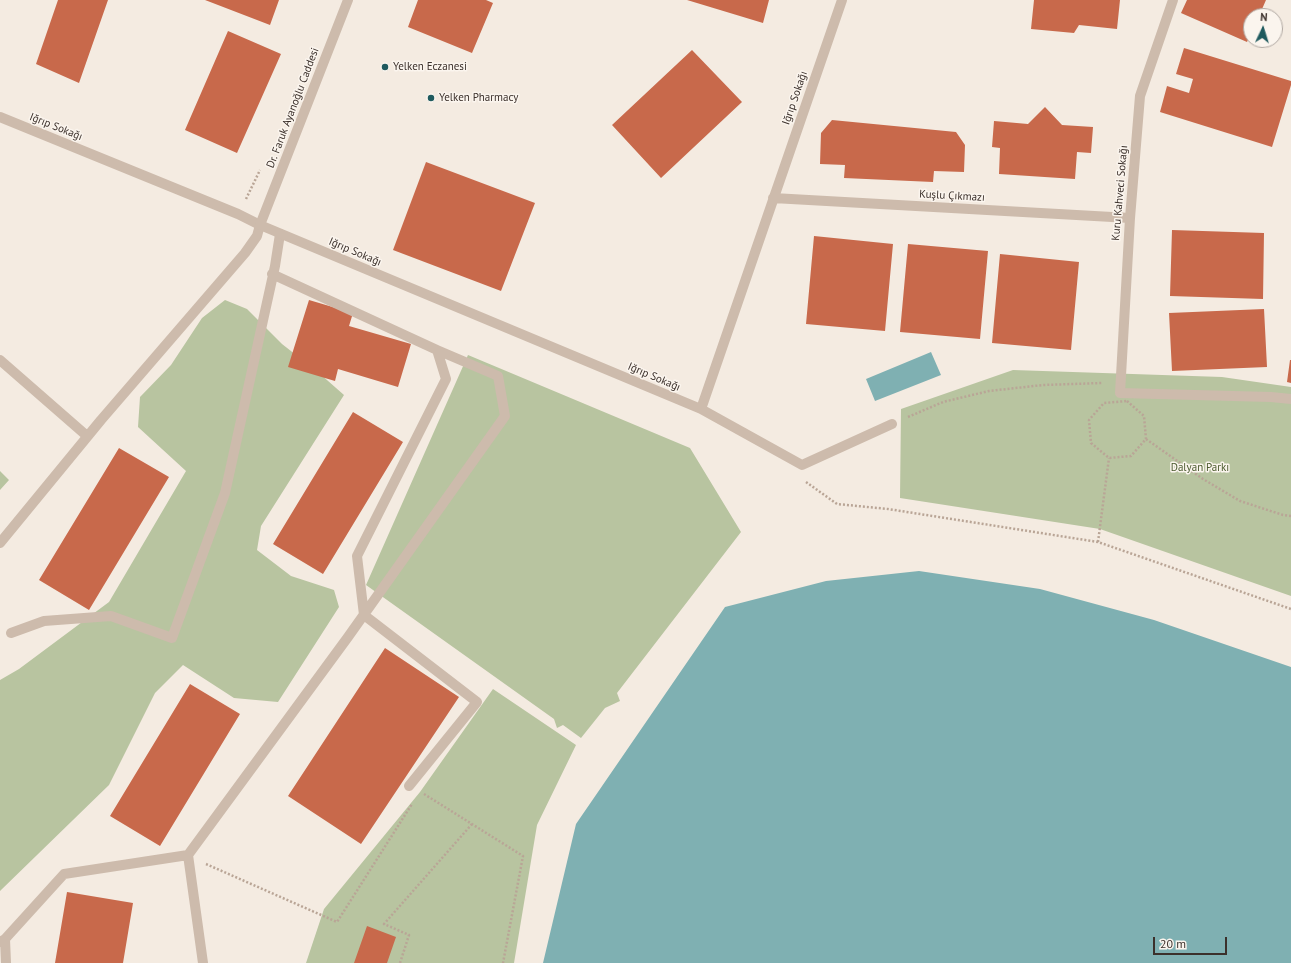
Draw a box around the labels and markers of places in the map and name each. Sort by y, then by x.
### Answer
place label: Yelken Eczanesi [393,60,467,74]
marker: Yelken Eczanesi [380,62,390,72]
place label: Yelken Pharmacy [439,91,518,105]
marker: Yelken Pharmacy [426,93,436,103]

